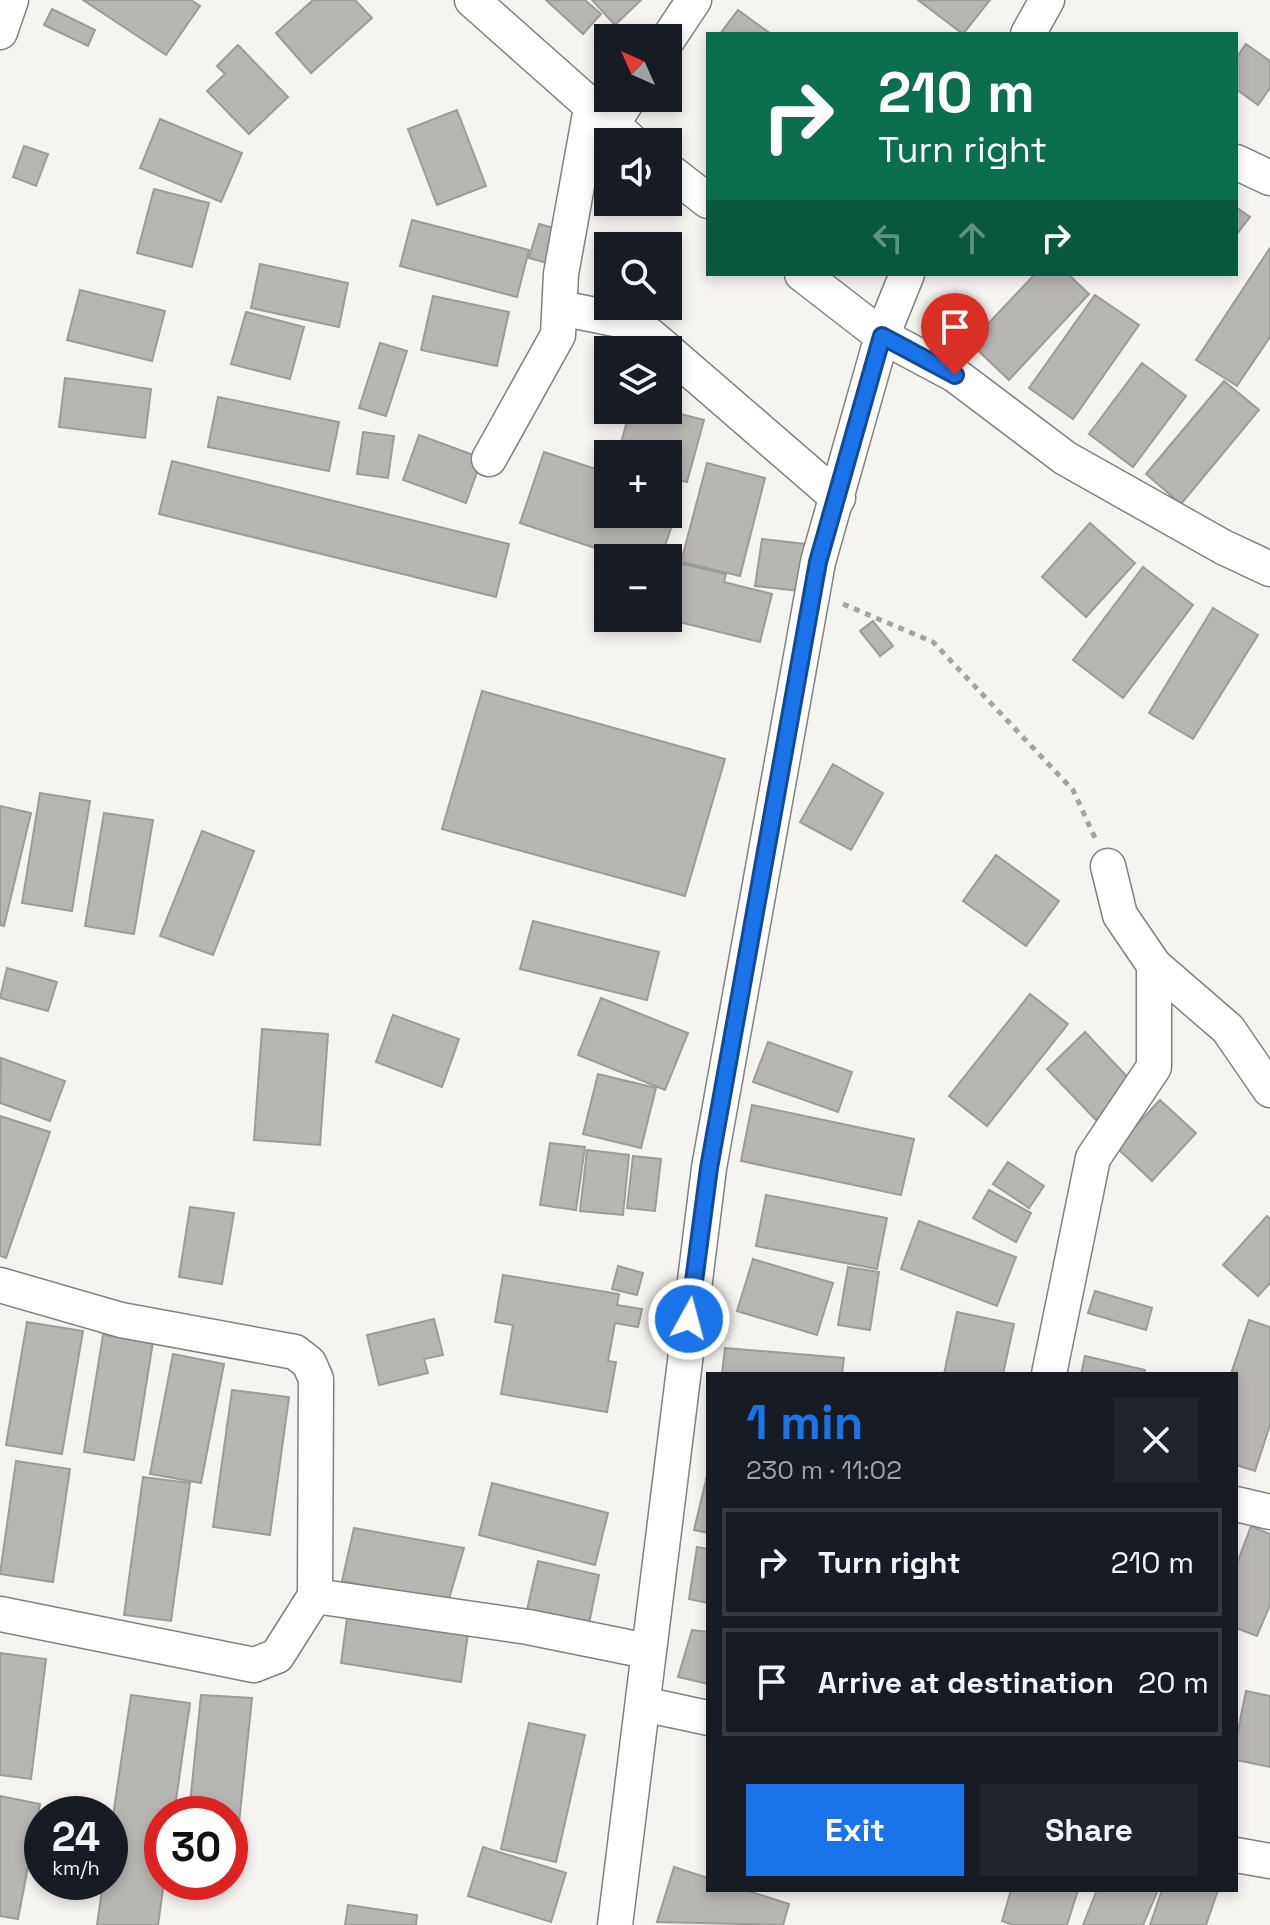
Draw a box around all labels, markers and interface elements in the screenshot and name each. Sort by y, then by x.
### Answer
north arrow [594,24,682,112]
map controls [594,24,682,632]
text: 210 m [878,57,1035,128]
icon: right [746,64,850,168]
text: Turn right [878,127,1047,173]
button: sound [594,128,682,216]
icon: left [866,216,910,260]
icon: ahead [950,216,994,260]
icon: right [1034,216,1078,260]
button: search [594,232,682,320]
pin [921,293,989,375]
icon: arrive [933,305,977,349]
button: layers [594,336,682,424]
button: + [594,440,682,528]
button: − [594,544,682,632]
position arrow [647,1277,731,1361]
text: 1 min [746,1392,863,1453]
button: close [1114,1398,1198,1482]
text: 230 m · 11:02 [746,1453,902,1487]
icon: right [750,1540,794,1584]
text: Turn right [818,1543,961,1582]
text: 210 m [1111,1543,1194,1582]
icon: arrive [750,1660,794,1704]
text: Arrive at destination [818,1663,1114,1702]
text: 20 m [1138,1663,1209,1702]
button: Exit [746,1784,964,1876]
button: Share [980,1784,1198,1876]
speed limit sign: 30 [144,1796,248,1900]
text: 24 [52,1812,100,1863]
text: km/h [52,1855,100,1881]

